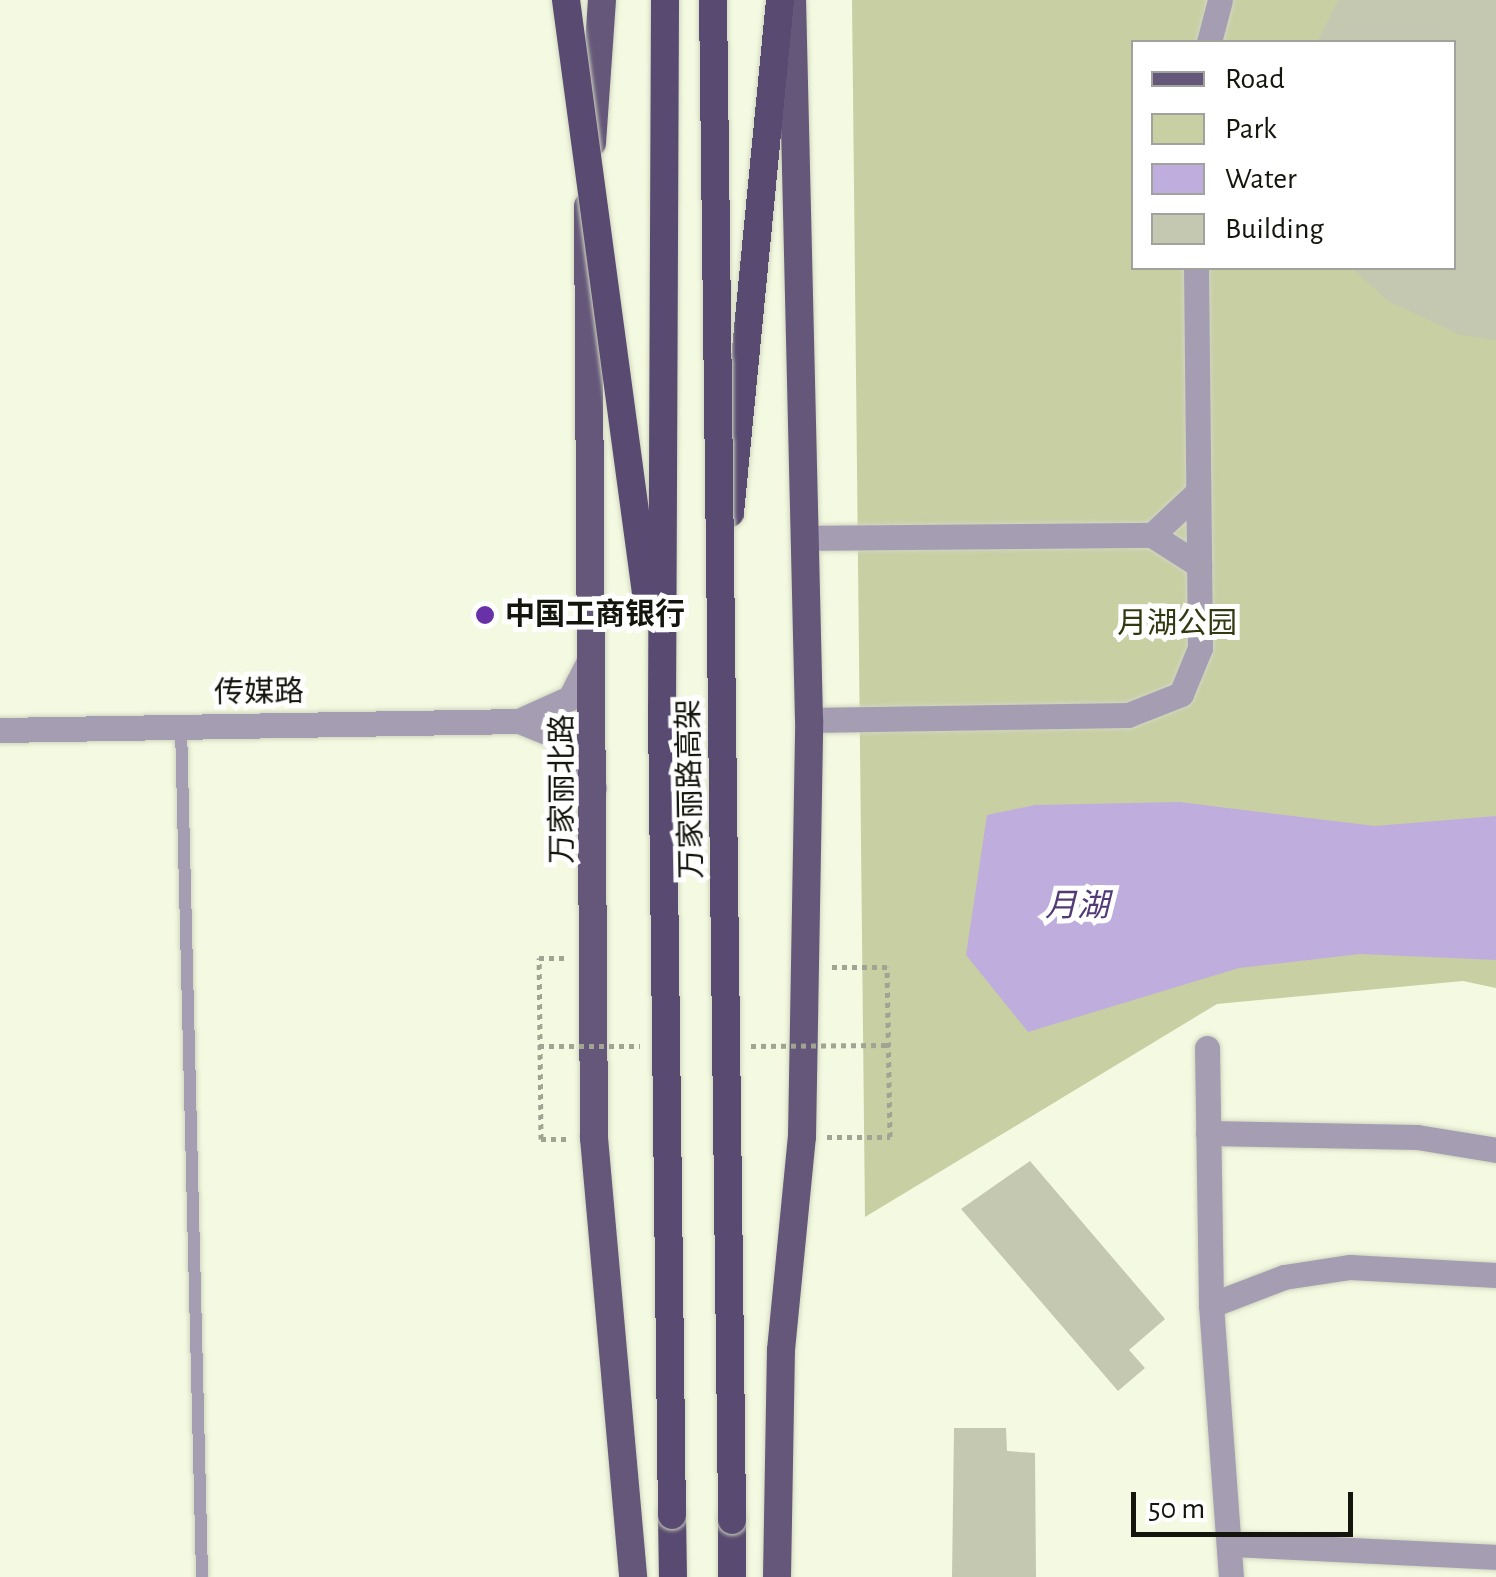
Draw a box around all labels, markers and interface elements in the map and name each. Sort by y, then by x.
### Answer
legend [1131,40,1456,270]
text: Road [1225,64,1285,94]
text: Park [1225,114,1277,144]
text: Water [1225,164,1297,194]
text: Building [1225,214,1324,244]
place label: 中国工商银行 [505,597,685,633]
marker: 中国工商银行 [474,604,496,626]
park label: 月湖公园 [1117,606,1237,642]
street label: 传媒路 [214,674,304,712]
street label: 万家丽路高架 [671,699,711,879]
street label: 万家丽北路 [545,714,581,864]
water label: 月湖 [1045,887,1109,925]
scale bar [1136,1472,1358,1534]
text: 50 m [1148,1494,1205,1524]

